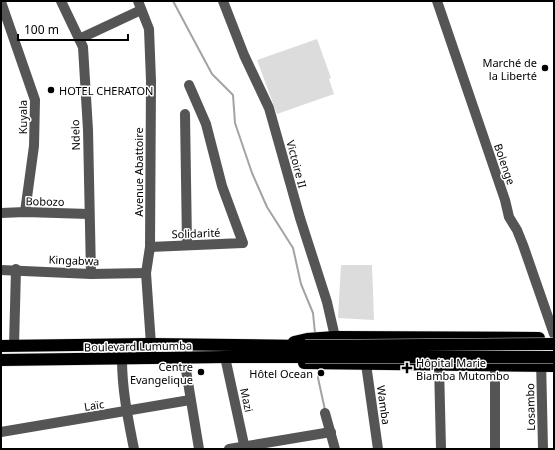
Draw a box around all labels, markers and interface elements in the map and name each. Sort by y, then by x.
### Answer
scale bar [18,16,128,42]
text: 100 m [24,21,59,38]
place label: Marché de la Liberté [482,55,537,83]
marker: Marché de la Liberté [540,63,550,73]
place label: HOTEL CHERATON [59,83,153,98]
marker: HOTEL CHERATON [46,85,56,95]
street label: Kuyala [15,100,30,134]
street label: Ndelo [67,119,83,151]
street label: Avenue Abattoire [131,127,146,217]
street label: Victoire II [283,138,311,190]
street label: Bolenge [491,141,519,187]
street label: Bobozo [25,193,65,209]
street label: Solidarité [171,225,221,241]
street label: Kingabwa [48,252,100,268]
street label: Boulevard Lumumba [84,338,192,354]
place label: Hôpital Marie Biamba Mutombo [416,355,510,383]
place label: Centre Evangelique [130,359,193,387]
marker: Hôpital Marie Biamba Mutombo [401,362,413,374]
place label: Hôtel Ocean [249,366,313,381]
marker: Centre Evangelique [196,367,206,377]
marker: Hôtel Ocean [316,368,326,378]
street label: Losambo [522,383,538,431]
street label: Wamba [374,384,394,426]
street label: Mazi [237,387,257,413]
street label: Laïc [83,396,105,414]

